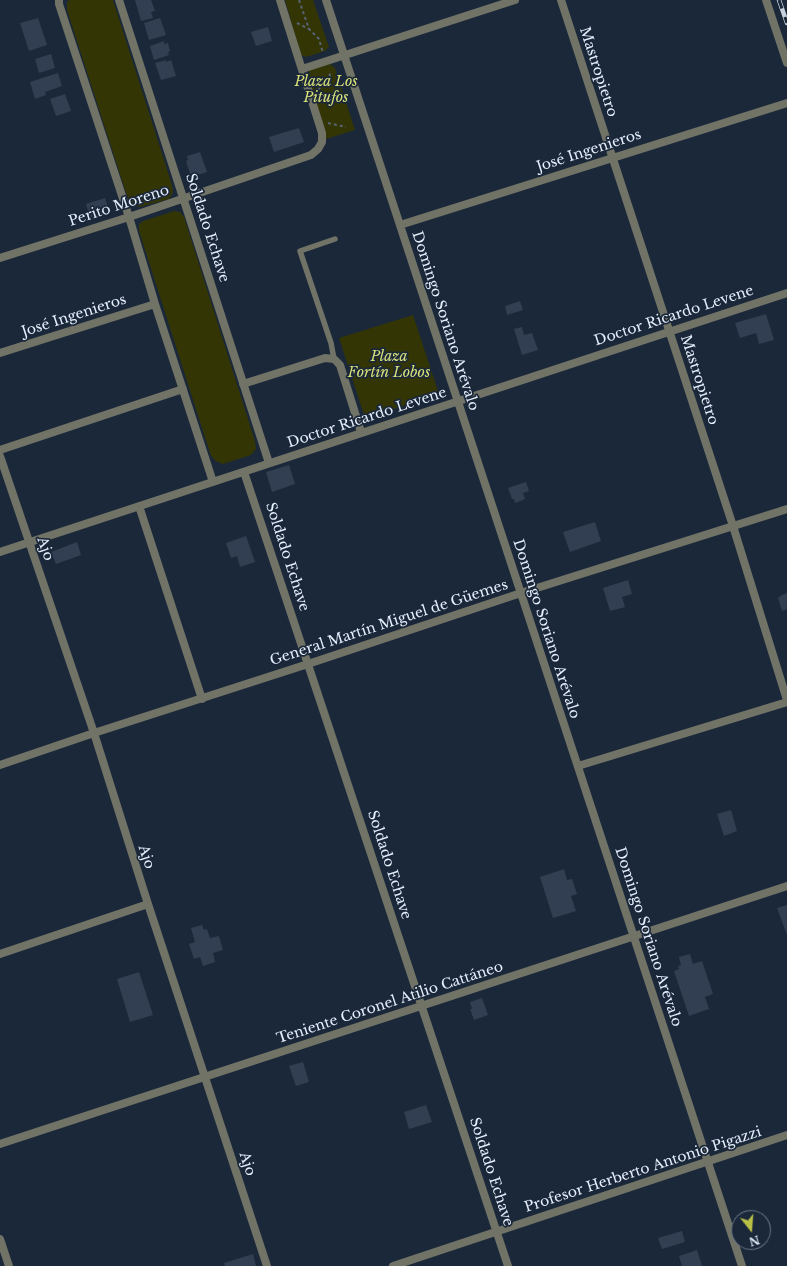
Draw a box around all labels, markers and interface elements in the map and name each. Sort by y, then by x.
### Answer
street label: Mastropietro [576,25,620,119]
park label: Plaza Los Pitufos [294,74,358,106]
street label: José Ingenieros [535,126,643,176]
street label: Soldado Echave [181,171,233,285]
street label: Perito Moreno [67,182,171,230]
street label: Domingo Soriano Arévalo [408,229,482,413]
street label: Doctor Ricardo Levene [592,282,756,350]
street label: José Ingenieros [20,291,128,341]
street label: Mastropietro [677,333,721,427]
park label: Plaza Fortín Lobos [348,349,430,382]
street label: Doctor Ricardo Levene [285,384,449,452]
street label: Soldado Echave [261,500,313,614]
street label: Ajo [33,535,57,563]
street label: Domingo Soriano Arévalo [509,537,583,721]
street label: General Martín Miguel de Güemes [268,577,510,669]
street label: Soldado Echave [363,808,415,922]
street label: Ajo [134,843,158,871]
street label: Domingo Soriano Arévalo [611,845,685,1029]
street label: Teniente Coronel Atilio Cattáneo [275,958,505,1048]
street label: Soldado Echave [465,1115,517,1229]
street label: Profesor Herberto Antonio Pigazzi [522,1124,764,1216]
street label: Ajo [235,1150,259,1178]
north arrow [731,1210,771,1250]
text: N [747,1232,761,1249]

